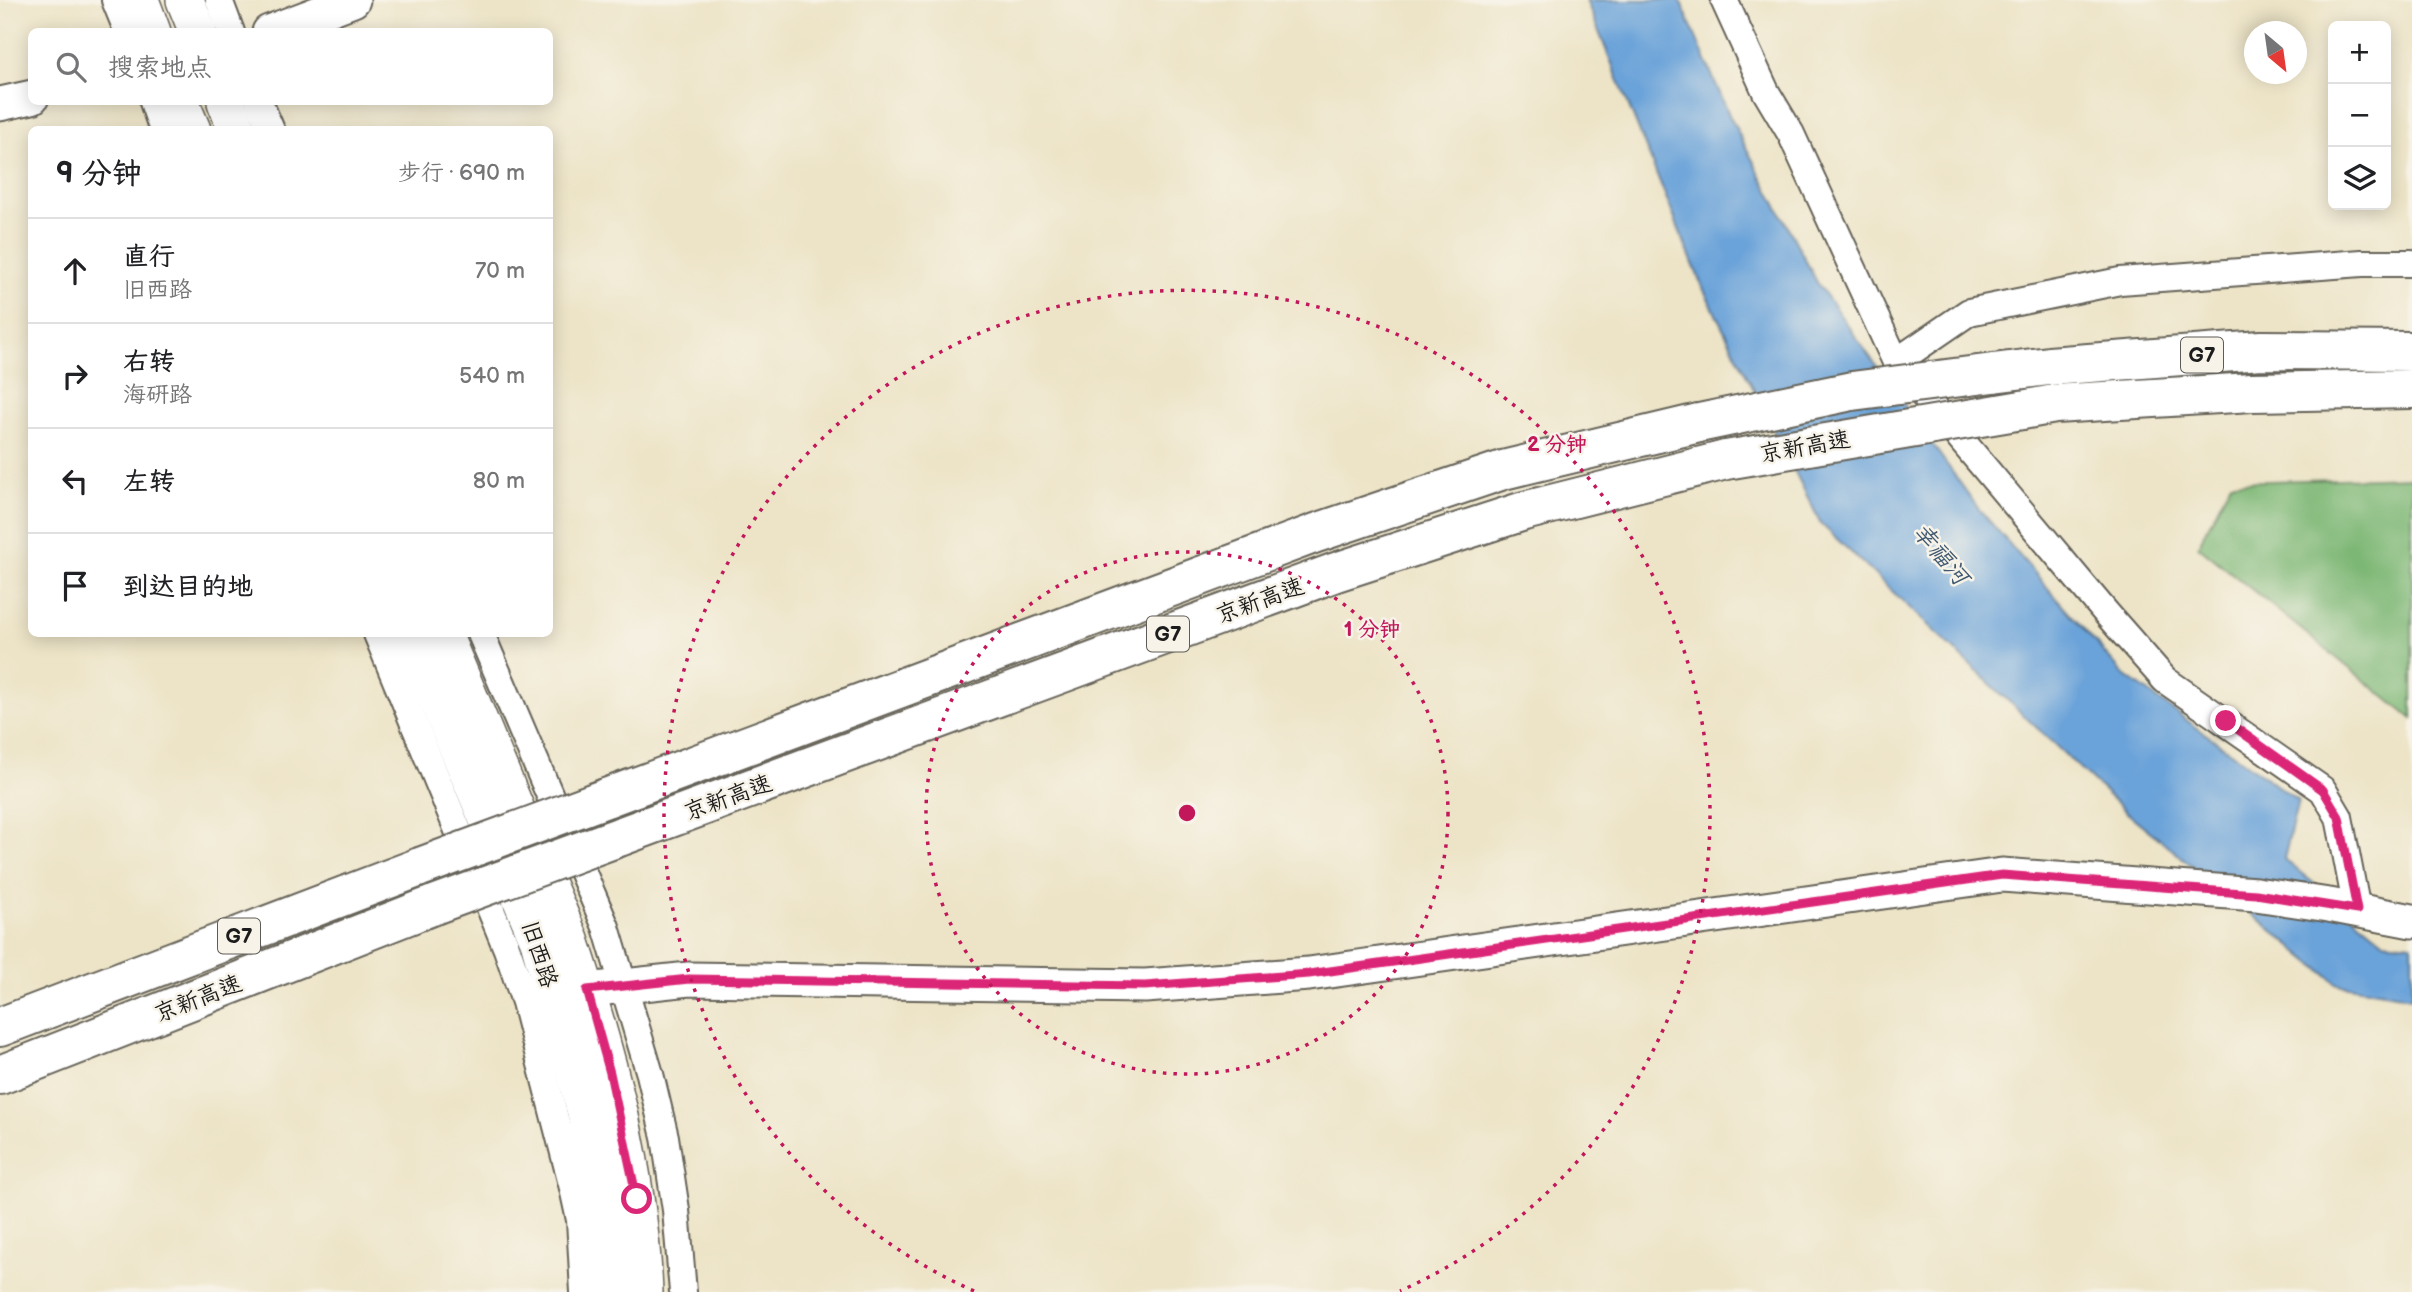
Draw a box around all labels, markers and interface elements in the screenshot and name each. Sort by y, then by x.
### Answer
north arrow [2244,21,2307,84]
map controls [2328,21,2391,210]
button: + [2328,21,2391,84]
search box [28,28,553,105]
icon: search [52,48,90,86]
text: 搜索地点 [108,53,212,84]
button: − [2328,84,2391,147]
button: layers [2328,147,2391,210]
text: 9 分钟 [56,156,142,192]
text: 步行 · 690 m [398,159,525,187]
text: 直行 [123,242,175,273]
icon: ahead [56,252,94,290]
text: 70 m [475,257,525,285]
text: 旧西路 [123,276,192,304]
road number: G7 [2181,338,2223,372]
text: 右转 [123,347,175,378]
icon: right [56,357,94,395]
text: 540 m [459,362,525,390]
text: 海研路 [123,381,192,409]
street label: 京新高速 [1757,425,1853,469]
text: 2 分钟 [1527,432,1587,457]
icon: left [56,462,94,500]
text: 左转 [123,467,175,498]
text: 80 m [473,467,525,495]
water label: 幸福河 [1906,517,1977,594]
icon: arrive [56,567,94,605]
text: 到达目的地 [123,572,253,603]
street label: 京新高速 [1212,572,1308,630]
road number: G7 [1147,616,1189,652]
text: 1 分钟 [1344,617,1400,642]
route end [2210,705,2241,736]
street label: 京新高速 [680,769,776,827]
centre of rings [1175,801,1199,825]
street label: 旧西路 [515,917,563,991]
road number: G7 [218,918,260,954]
street label: 京新高速 [150,969,246,1028]
route start [621,1183,652,1214]

